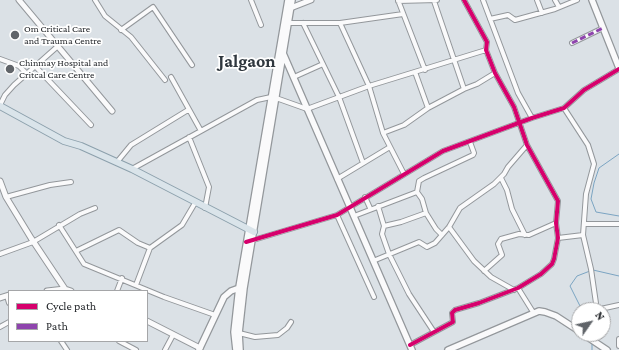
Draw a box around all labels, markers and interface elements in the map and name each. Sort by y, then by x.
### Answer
place label: Om Critical Care and Trauma Centre [24,23,101,46]
marker: Om Critical Care and Trauma Centre [9,29,21,41]
district label: Jalgaon [218,50,276,72]
place label: Chinmay Hospital and Critcal Care Centre [19,57,108,80]
marker: Chinmay Hospital and Critcal Care Centre [4,63,16,75]
legend [8,290,148,342]
text: Cycle path [46,299,96,313]
north arrow [571,302,611,342]
text: N [593,309,607,322]
text: Path [46,319,68,333]

